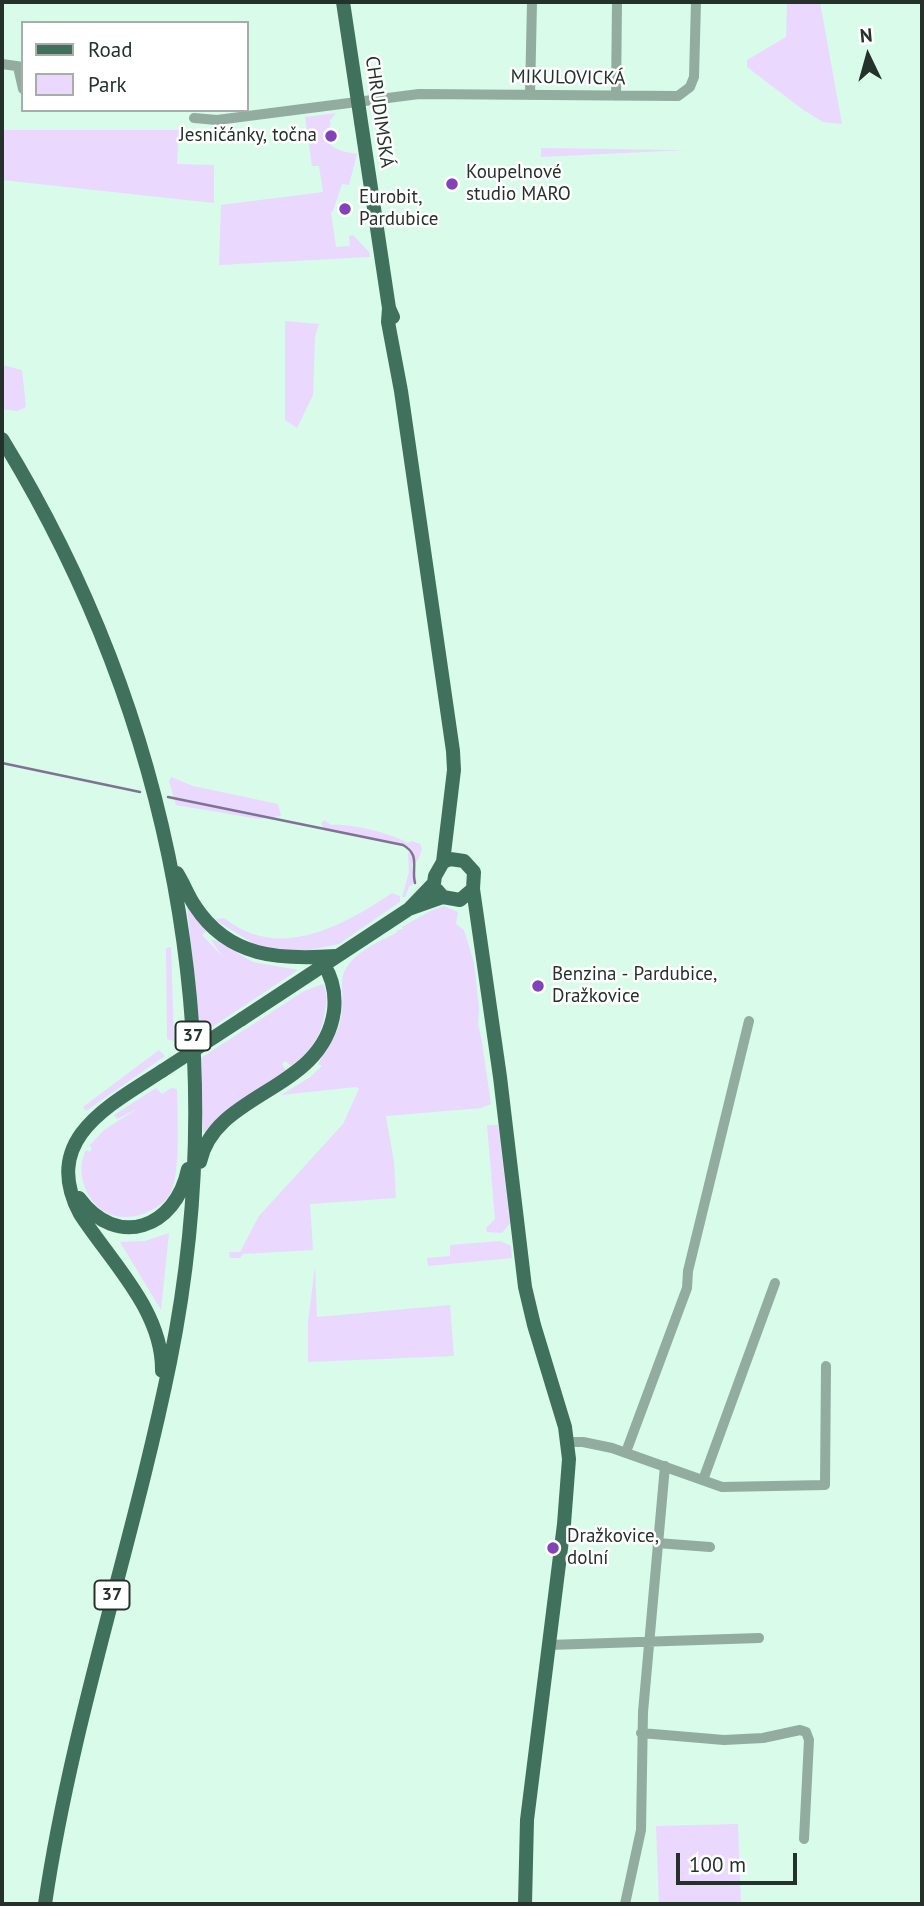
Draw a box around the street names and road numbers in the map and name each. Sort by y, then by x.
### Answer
street label: CHRUDIMSKÁ [360,55,398,169]
street label: MIKULOVICKÁ [510,66,626,90]
road number: 37 [176,1021,210,1050]
road number: 37 [94,1580,130,1610]

